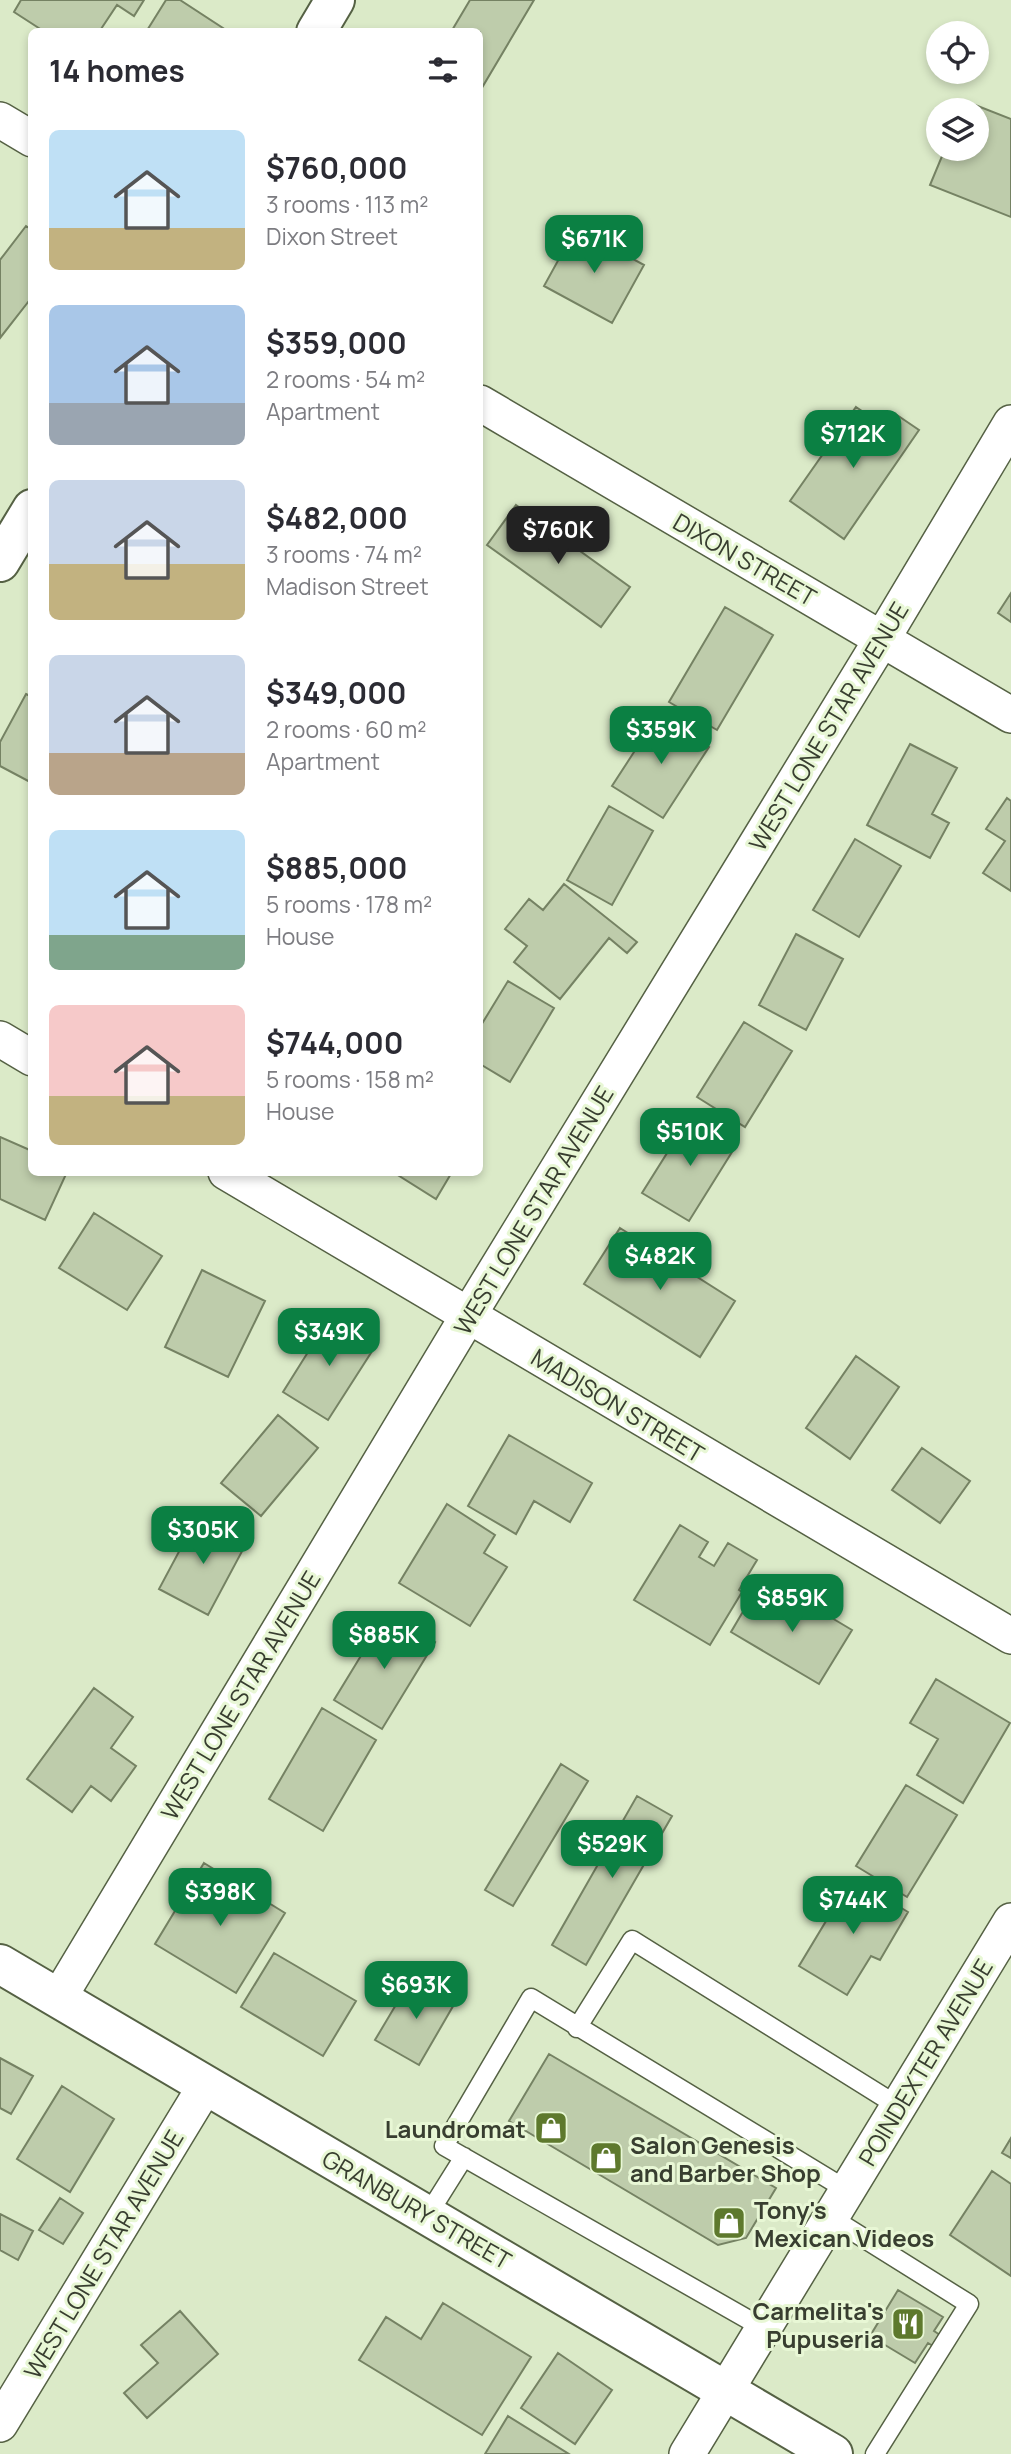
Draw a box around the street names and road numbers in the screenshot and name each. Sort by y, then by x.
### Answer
street label: DIXON STREET [667,505,823,614]
street label: WEST LONE STAR AVENUE [740,595,916,857]
street label: WEST LONE STAR AVENUE [445,1079,621,1341]
street label: MADISON STREET [525,1340,711,1470]
street label: WEST LONE STAR AVENUE [152,1564,328,1826]
street label: POINDEXTER AVENUE [850,1952,1000,2172]
street label: WEST LONE STAR AVENUE [15,2123,191,2385]
street label: GRANBURY STREET [316,2141,518,2277]

